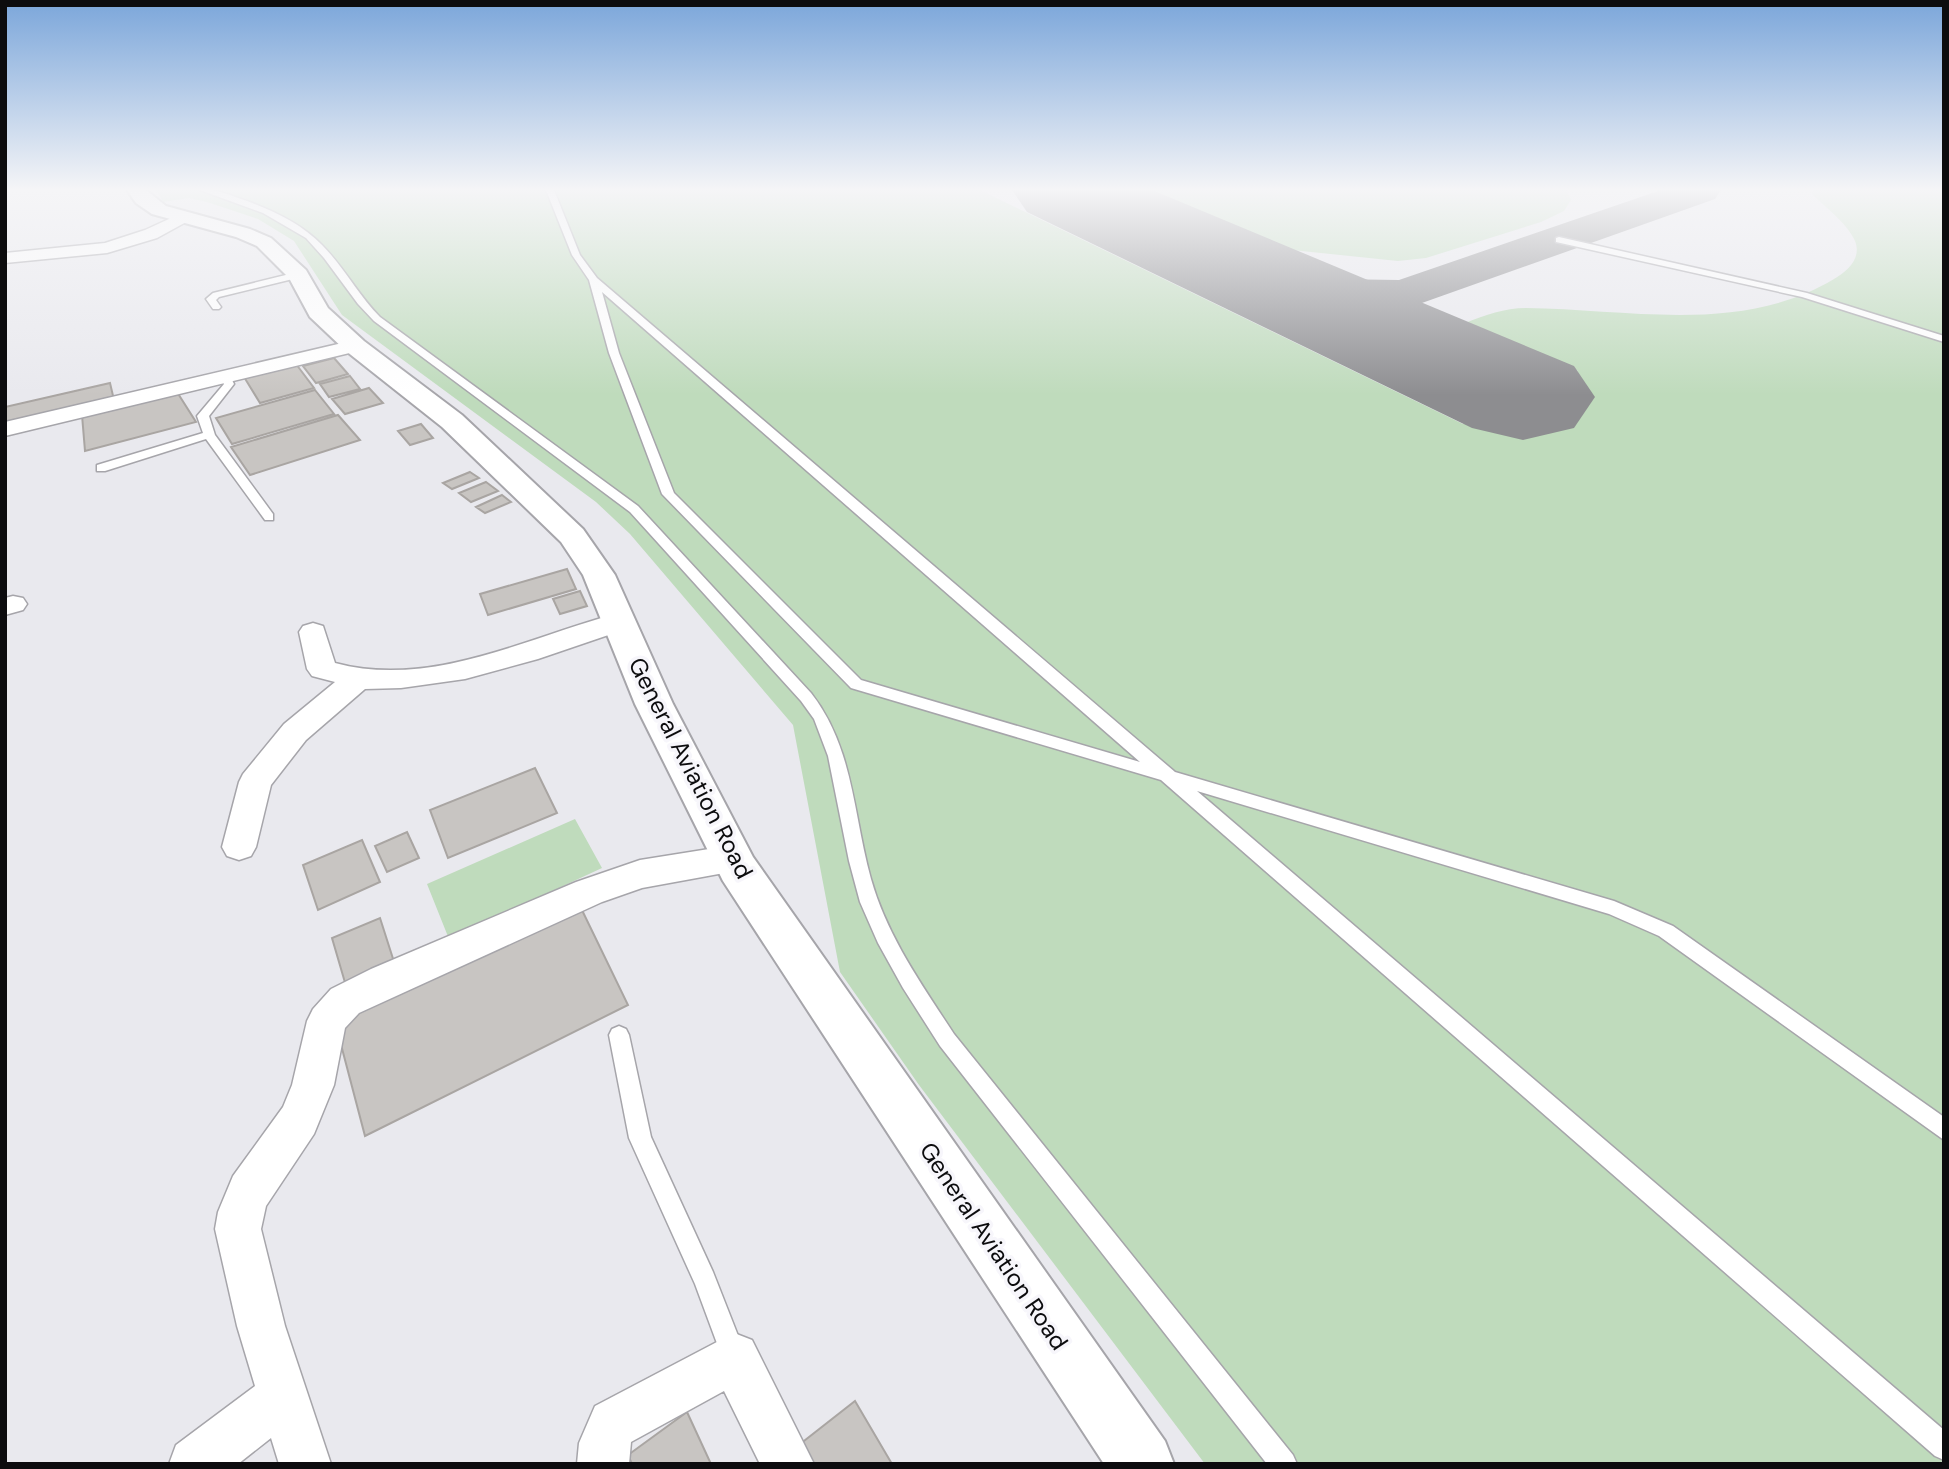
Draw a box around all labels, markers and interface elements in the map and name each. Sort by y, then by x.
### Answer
street label: General Aviation Road [622,652,760,884]
street label: General Aviation Road [913,1136,1075,1356]

